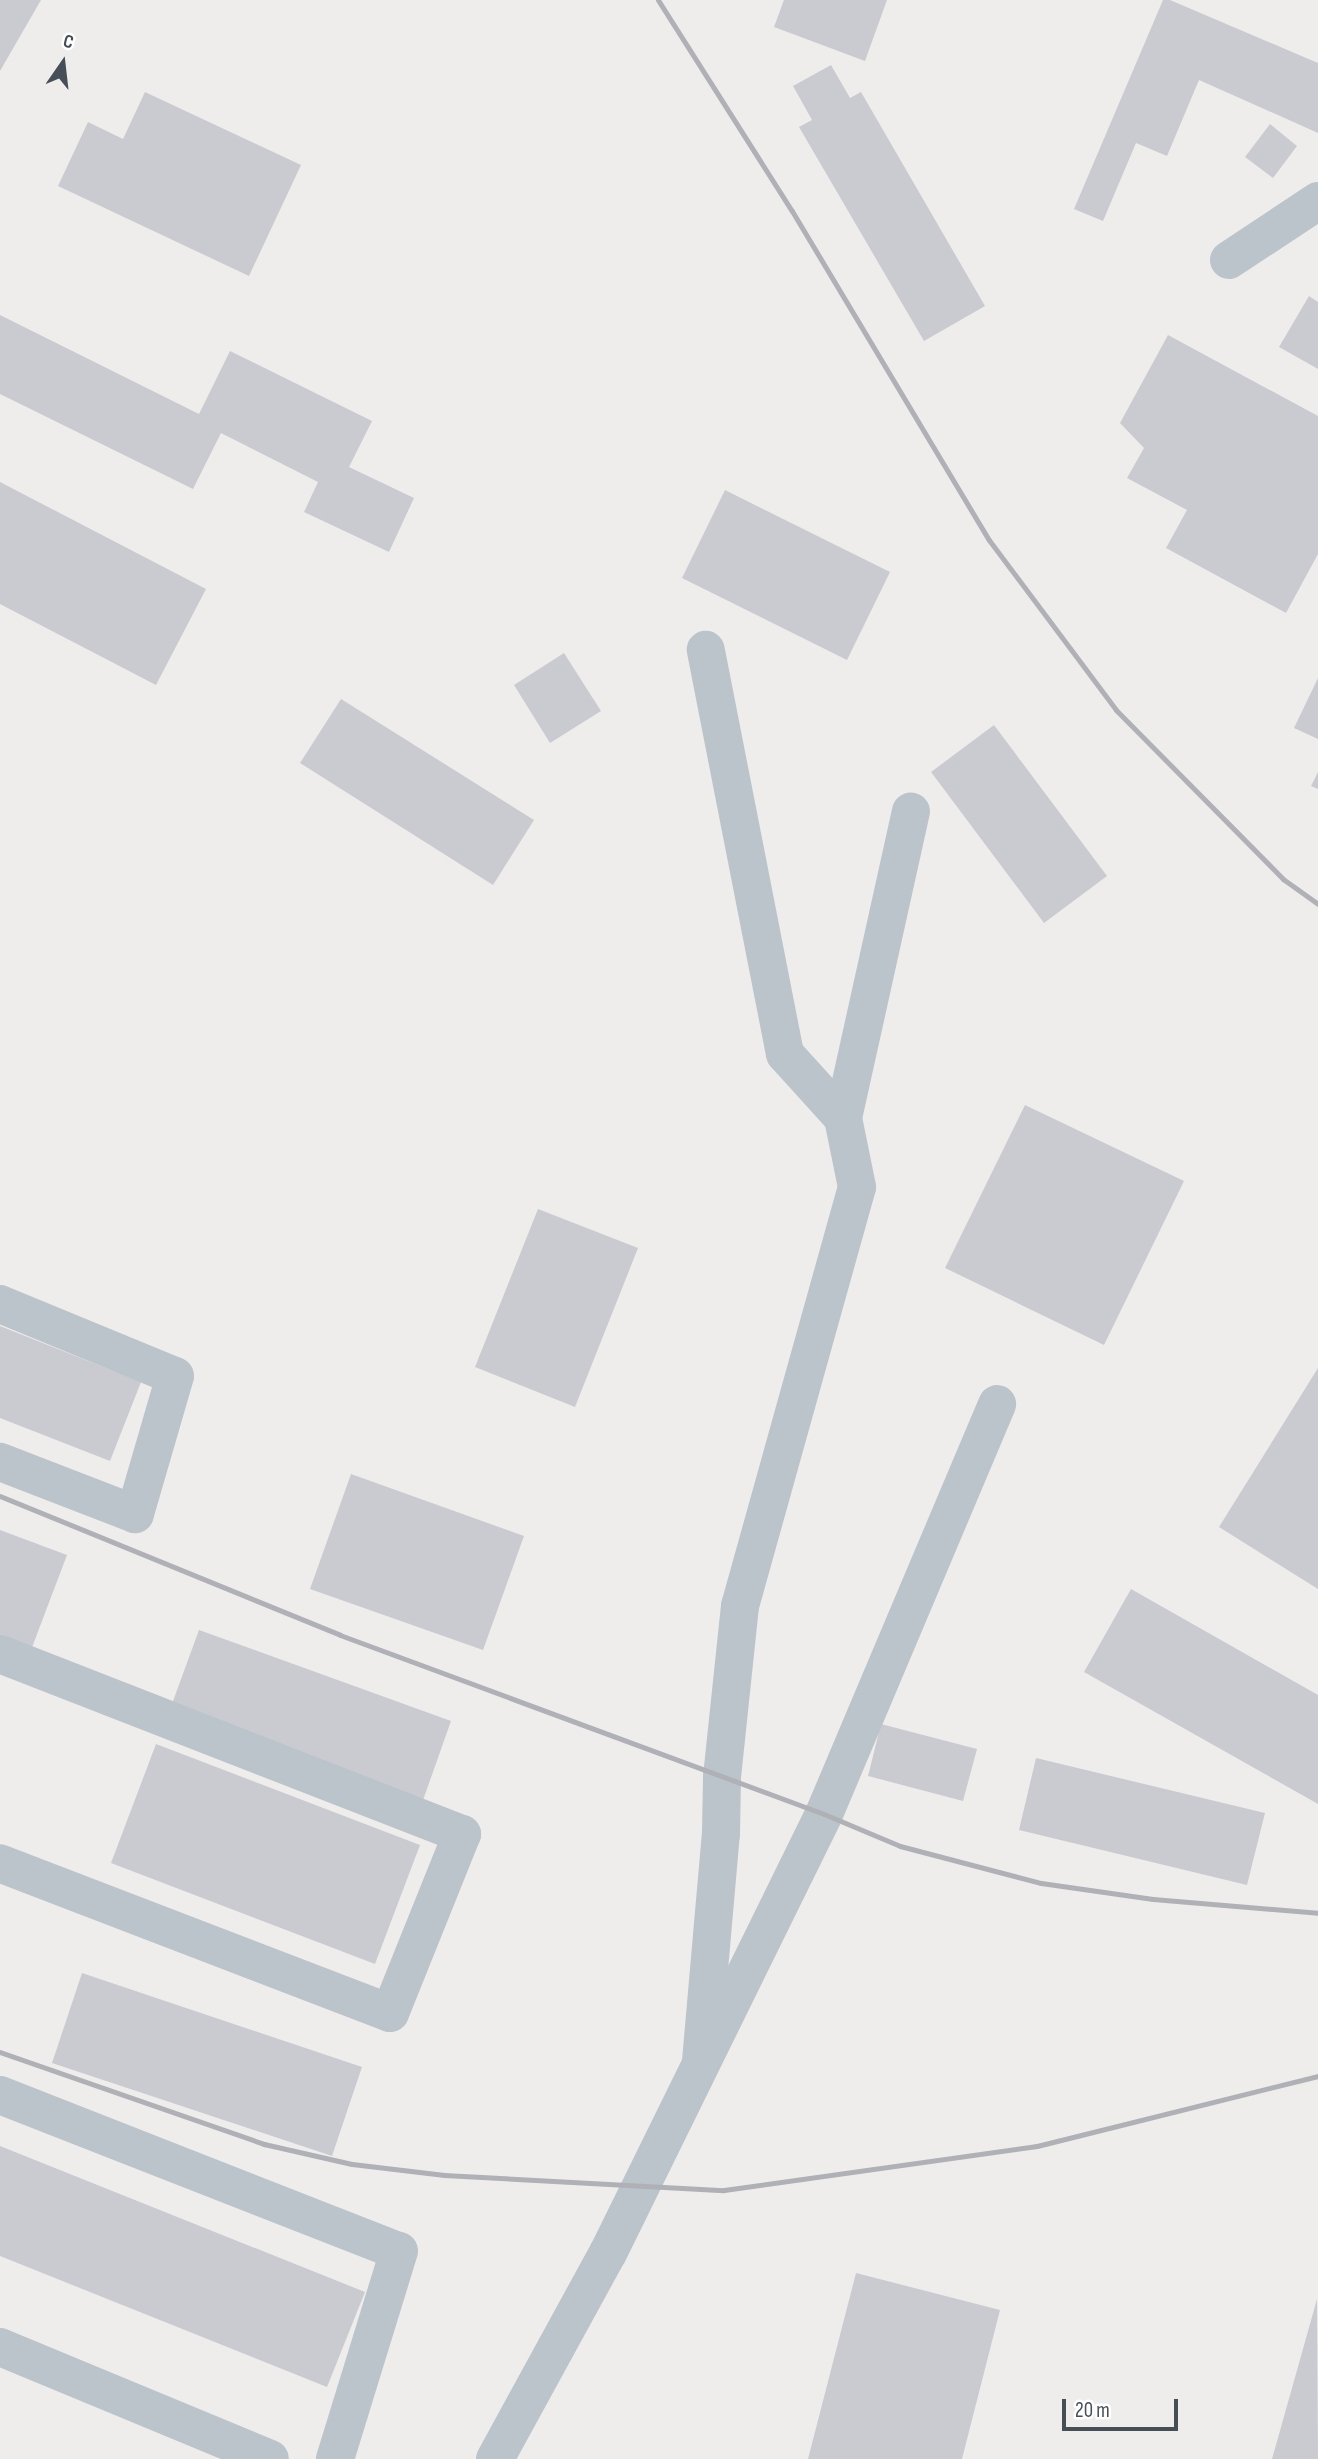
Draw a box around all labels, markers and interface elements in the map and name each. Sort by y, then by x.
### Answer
north arrow [28,28,98,98]
text: С [61,30,76,54]
scale bar [1066,2386,1182,2430]
text: 20 m [1075,2398,1110,2423]

